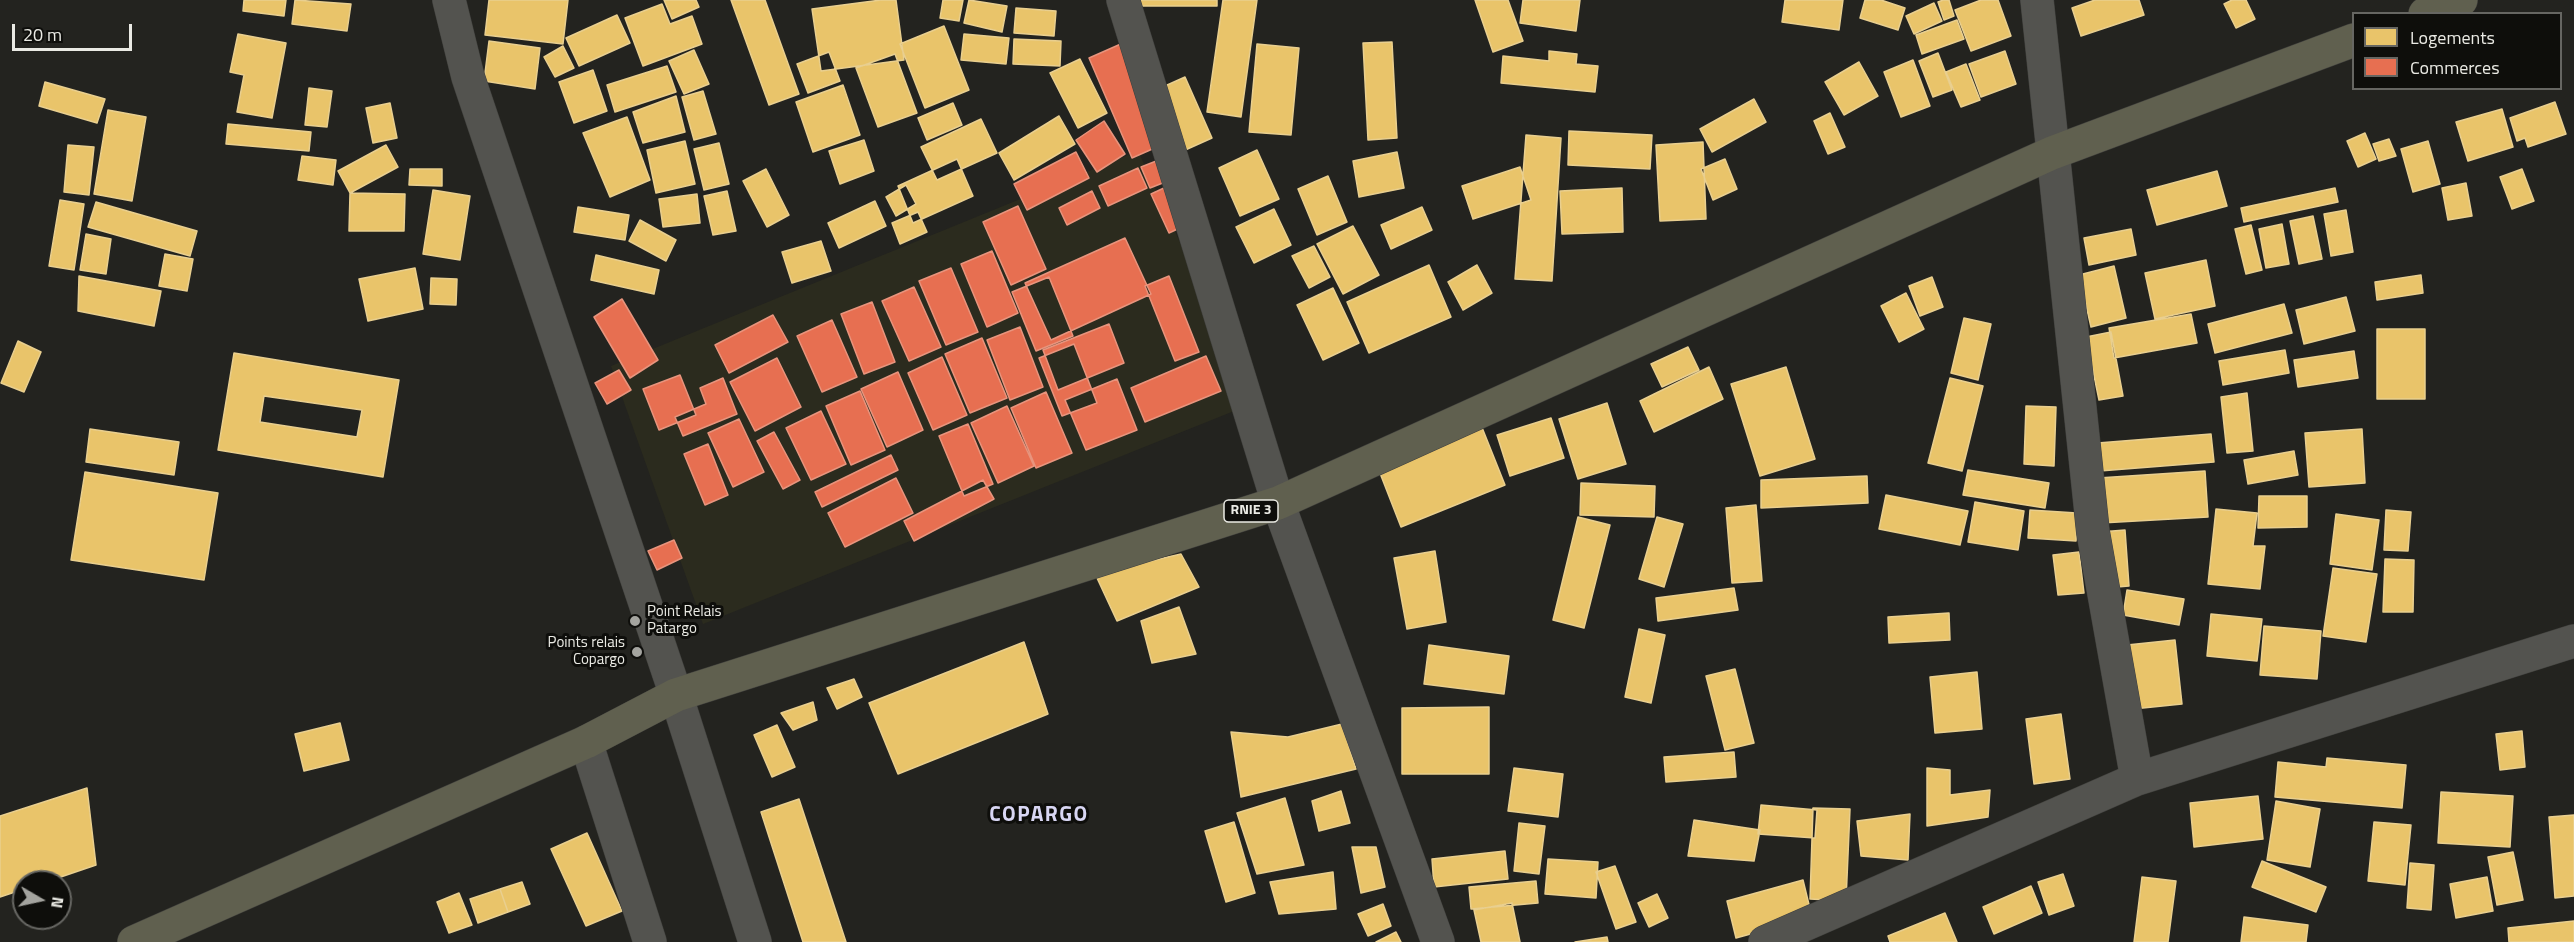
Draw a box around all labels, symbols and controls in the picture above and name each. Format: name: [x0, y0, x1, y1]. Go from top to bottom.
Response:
scale bar: [15, 12, 135, 50]
legend: [2352, 12, 2562, 90]
text: 20 m: [23, 21, 62, 48]
text: Logements: [2410, 24, 2495, 51]
text: Commerces: [2410, 54, 2500, 81]
road number: RNIE 3: [1224, 500, 1278, 522]
place label: Point Relais Patargo: [647, 603, 722, 638]
marker: Point Relais Patargo: [628, 614, 642, 628]
place label: Points relais Copargo: [548, 634, 625, 669]
marker: Points relais Copargo: [630, 645, 644, 659]
district label: COPARGO: [989, 803, 1089, 829]
north arrow: [12, 870, 72, 930]
text: N: [45, 895, 71, 910]

